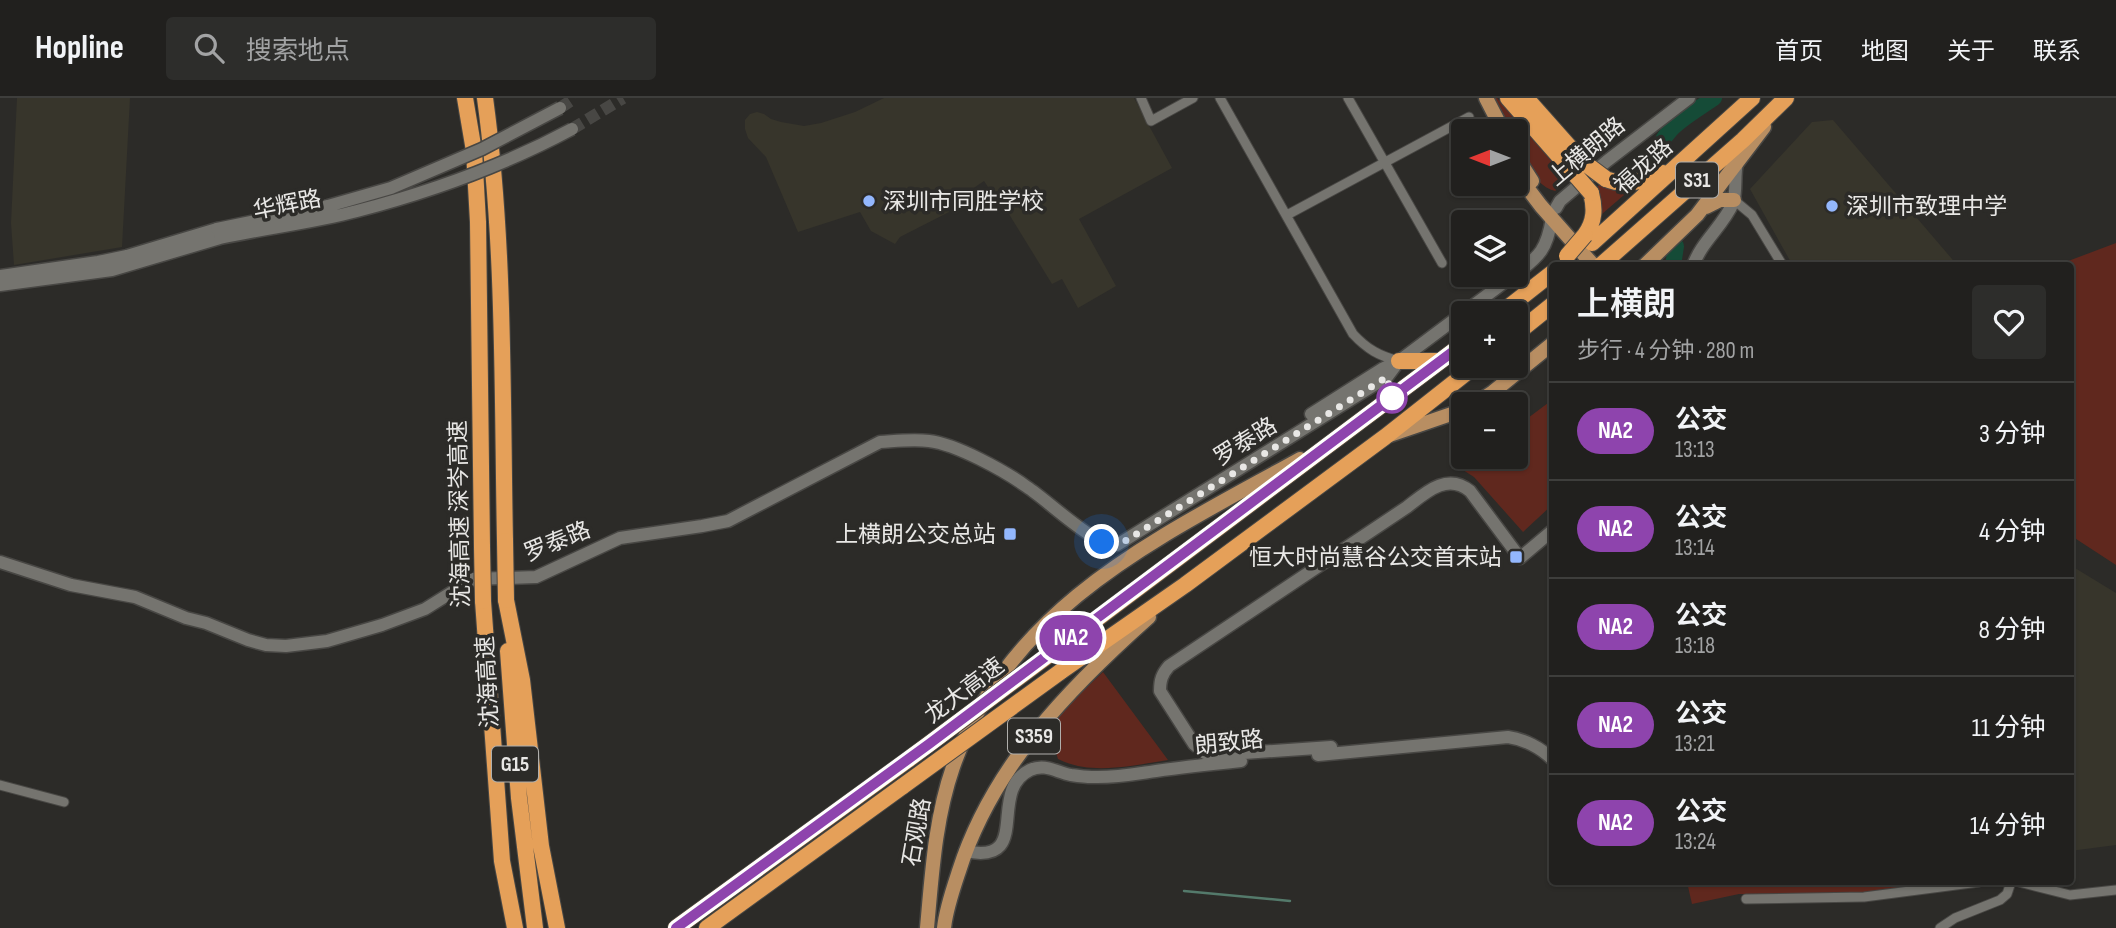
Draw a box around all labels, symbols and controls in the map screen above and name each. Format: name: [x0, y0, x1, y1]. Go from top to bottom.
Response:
search box: [166, 17, 656, 80]
text: Hopline: [35, 28, 124, 68]
icon: search: [190, 29, 228, 67]
text: 搜索地点: [246, 36, 350, 67]
text: 首页: [1775, 37, 1823, 66]
text: 地图: [1861, 37, 1909, 66]
text: 关于: [1947, 37, 1995, 66]
text: 联系: [2033, 37, 2081, 66]
street label: 上横朗路: [1542, 111, 1631, 192]
north arrow: [1451, 119, 1528, 196]
map controls: [1451, 119, 1528, 469]
street label: 福龙路: [1609, 133, 1679, 200]
road number: S31: [1676, 162, 1718, 198]
street label: 华辉路: [251, 185, 324, 225]
place label: 深圳市同胜学校: [883, 188, 1044, 216]
marker: 深圳市同胜学校: [861, 193, 877, 209]
place label: 深圳市致理中学: [1846, 193, 2007, 221]
marker: 深圳市致理中学: [1824, 198, 1840, 214]
button: layers: [1451, 210, 1528, 287]
text: 上横朗: [1577, 285, 1676, 325]
button: heart: [1972, 285, 2046, 359]
button: +: [1451, 301, 1528, 378]
text: 步行 · 4 分钟 · 280 m: [1577, 337, 1754, 365]
unlabelled marker: [1377, 383, 1407, 413]
button: −: [1451, 392, 1528, 469]
text: 公交: [1675, 405, 1727, 436]
street label: 罗泰路: [1209, 412, 1282, 472]
text: NA2: [1598, 416, 1633, 445]
text: 3 分钟: [1979, 419, 2046, 450]
street label: 沈海高速 深岑高速: [444, 420, 476, 608]
text: 13:13: [1675, 436, 1715, 464]
text: 公交: [1675, 503, 1727, 534]
text: NA2: [1598, 514, 1633, 543]
street label: 罗泰路: [520, 516, 595, 568]
text: 4 分钟: [1979, 517, 2046, 548]
place label: 上横朗公交总站: [835, 521, 996, 549]
your location: [1084, 524, 1119, 559]
marker: 上横朗公交总站: [1002, 526, 1018, 542]
text: 13:14: [1675, 534, 1715, 562]
place label: 恒大时尚慧谷公交首末站: [1249, 544, 1502, 572]
marker: 恒大时尚慧谷公交首末站: [1508, 549, 1524, 565]
text: 公交: [1675, 601, 1727, 632]
text: NA2: [1598, 612, 1633, 641]
line badge: NA2: [1031, 615, 1111, 661]
text: 8 分钟: [1978, 615, 2046, 646]
text: NA2: [1053, 623, 1089, 652]
text: 13:18: [1675, 632, 1715, 660]
street label: 沈海高速: [472, 635, 504, 729]
street label: 龙大高速: [919, 652, 1010, 730]
text: 公交: [1675, 699, 1727, 730]
text: NA2: [1598, 710, 1633, 739]
text: 11 分钟: [1972, 713, 2046, 744]
road number: S359: [1008, 718, 1060, 754]
street label: 朗致路: [1193, 725, 1265, 761]
text: 13:21: [1675, 730, 1715, 758]
road number: G15: [492, 746, 538, 782]
street label: 石观路: [897, 796, 937, 869]
text: 公交: [1675, 797, 1727, 828]
text: NA2: [1598, 808, 1633, 837]
text: 14 分钟: [1970, 811, 2046, 842]
text: 13:24: [1675, 828, 1716, 856]

